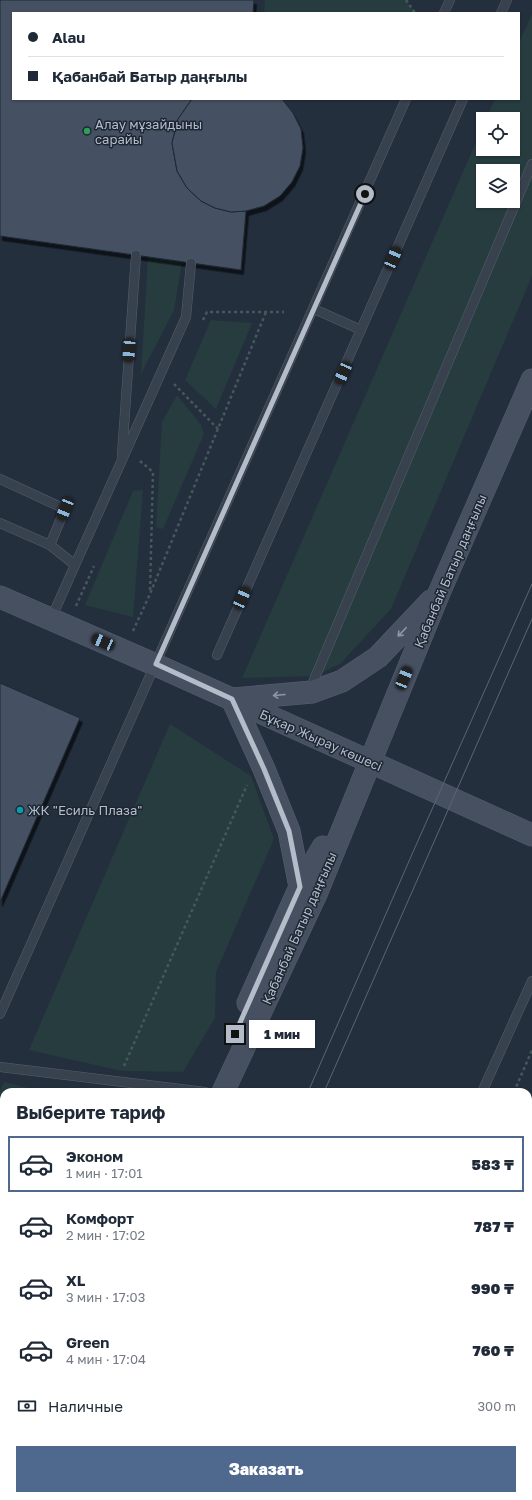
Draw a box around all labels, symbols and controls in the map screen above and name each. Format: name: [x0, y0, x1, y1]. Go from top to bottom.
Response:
text: Alau: [52, 28, 85, 46]
text: Қабанбай Батыр даңғылы: [52, 67, 247, 85]
map controls: [476, 112, 520, 208]
button: locate: [476, 112, 520, 156]
place label: Алау мұзайдыны сарайы: [95, 116, 202, 147]
marker: Алау мұзайдыны сарайы: [82, 126, 92, 136]
button: layers: [476, 164, 520, 208]
route start: [356, 185, 374, 203]
car: [383, 245, 403, 271]
car: [122, 338, 136, 362]
car: [333, 360, 353, 386]
street label: Қабанбай Батыр даңғылы: [410, 492, 490, 650]
car: [55, 496, 75, 522]
car: [232, 585, 252, 611]
one-way arrow: [397, 627, 407, 637]
car: [90, 632, 116, 652]
car: [394, 665, 414, 691]
one-way arrow: [272, 691, 285, 698]
street label: Бұқар Жырау көшесі: [257, 706, 385, 774]
place label: ЖК "Есиль Плаза": [28, 802, 142, 818]
marker: ЖК "Есиль Плаза": [15, 805, 25, 815]
street label: Қабанбай Батыр даңғылы: [258, 849, 340, 1007]
callout: 1 мин: [249, 1020, 315, 1048]
route end: [226, 1025, 244, 1043]
text: 1 мин: [264, 1026, 300, 1042]
text: Выберите тариф: [16, 1101, 165, 1123]
icon: car: [18, 1146, 54, 1182]
text: Эконом: [66, 1147, 123, 1165]
text: 583 ₸: [472, 1155, 514, 1173]
text: 1 мин · 17:01: [66, 1165, 143, 1181]
icon: car: [18, 1208, 54, 1244]
text: Комфорт: [66, 1209, 134, 1227]
text: 787 ₸: [474, 1217, 514, 1235]
text: 2 мин · 17:02: [66, 1227, 145, 1243]
icon: car: [18, 1270, 54, 1306]
text: XL: [66, 1271, 85, 1289]
text: 990 ₸: [471, 1279, 514, 1297]
text: 3 мин · 17:03: [66, 1289, 145, 1305]
icon: car: [18, 1332, 54, 1368]
text: Green: [66, 1333, 109, 1351]
text: 760 ₸: [472, 1341, 514, 1359]
text: 4 мин · 17:04: [66, 1351, 146, 1367]
icon: cash: [16, 1395, 38, 1417]
text: Наличные: [48, 1397, 123, 1415]
text: 300 m: [478, 1398, 516, 1414]
button: Заказать: [16, 1446, 516, 1492]

